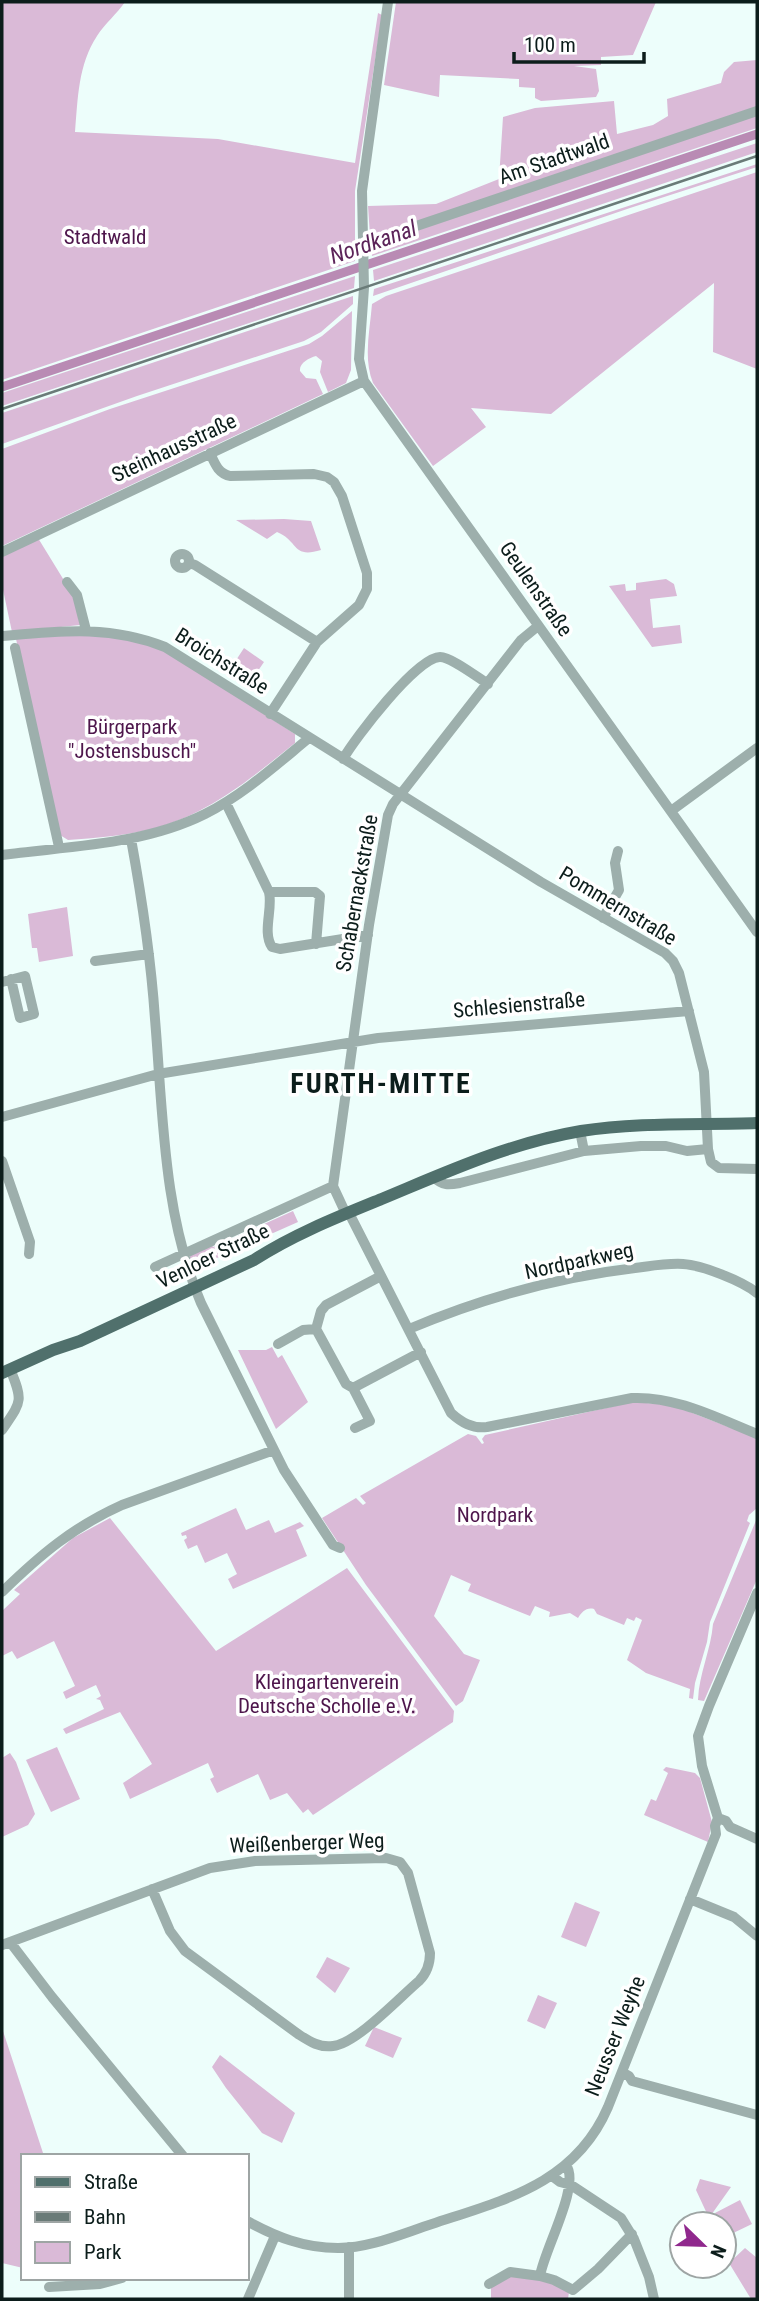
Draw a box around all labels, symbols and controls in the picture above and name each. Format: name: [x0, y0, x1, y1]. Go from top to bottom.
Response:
scale bar: [514, 21, 644, 65]
text: 100 m: [524, 33, 576, 57]
street label: Am Stadtwald: [495, 129, 613, 189]
water label: Nordkanal: [326, 215, 421, 270]
park label: Stadtwald: [64, 225, 146, 249]
street label: Steinhausstraße: [108, 409, 240, 487]
street label: Geulenstraße: [495, 537, 577, 641]
street label: Broichstraße: [171, 623, 273, 699]
park label: Bürgerpark "Jostensbusch": [68, 715, 196, 763]
street label: Schabernackstraße: [331, 812, 383, 974]
street label: Pommernstraße: [555, 862, 681, 951]
street label: Schlesienstraße: [452, 987, 586, 1023]
district label: FURTH-MITTE: [290, 1067, 472, 1100]
street label: Venloer Straße: [153, 1218, 273, 1293]
street label: Nordparkweg: [523, 1238, 635, 1284]
park label: Nordpark: [457, 1503, 534, 1527]
park label: Kleingartenverein Deutsche Scholle e.V.: [238, 1670, 416, 1718]
street label: Weißenberger Weg: [229, 1828, 385, 1858]
street label: Neusser Weyhe: [580, 1972, 650, 2100]
legend: [21, 2154, 248, 2280]
text: Straße: [84, 2170, 138, 2194]
text: Bahn: [84, 2205, 126, 2229]
north arrow: [668, 2210, 738, 2280]
text: Park: [84, 2240, 122, 2264]
text: N: [705, 2242, 731, 2261]

